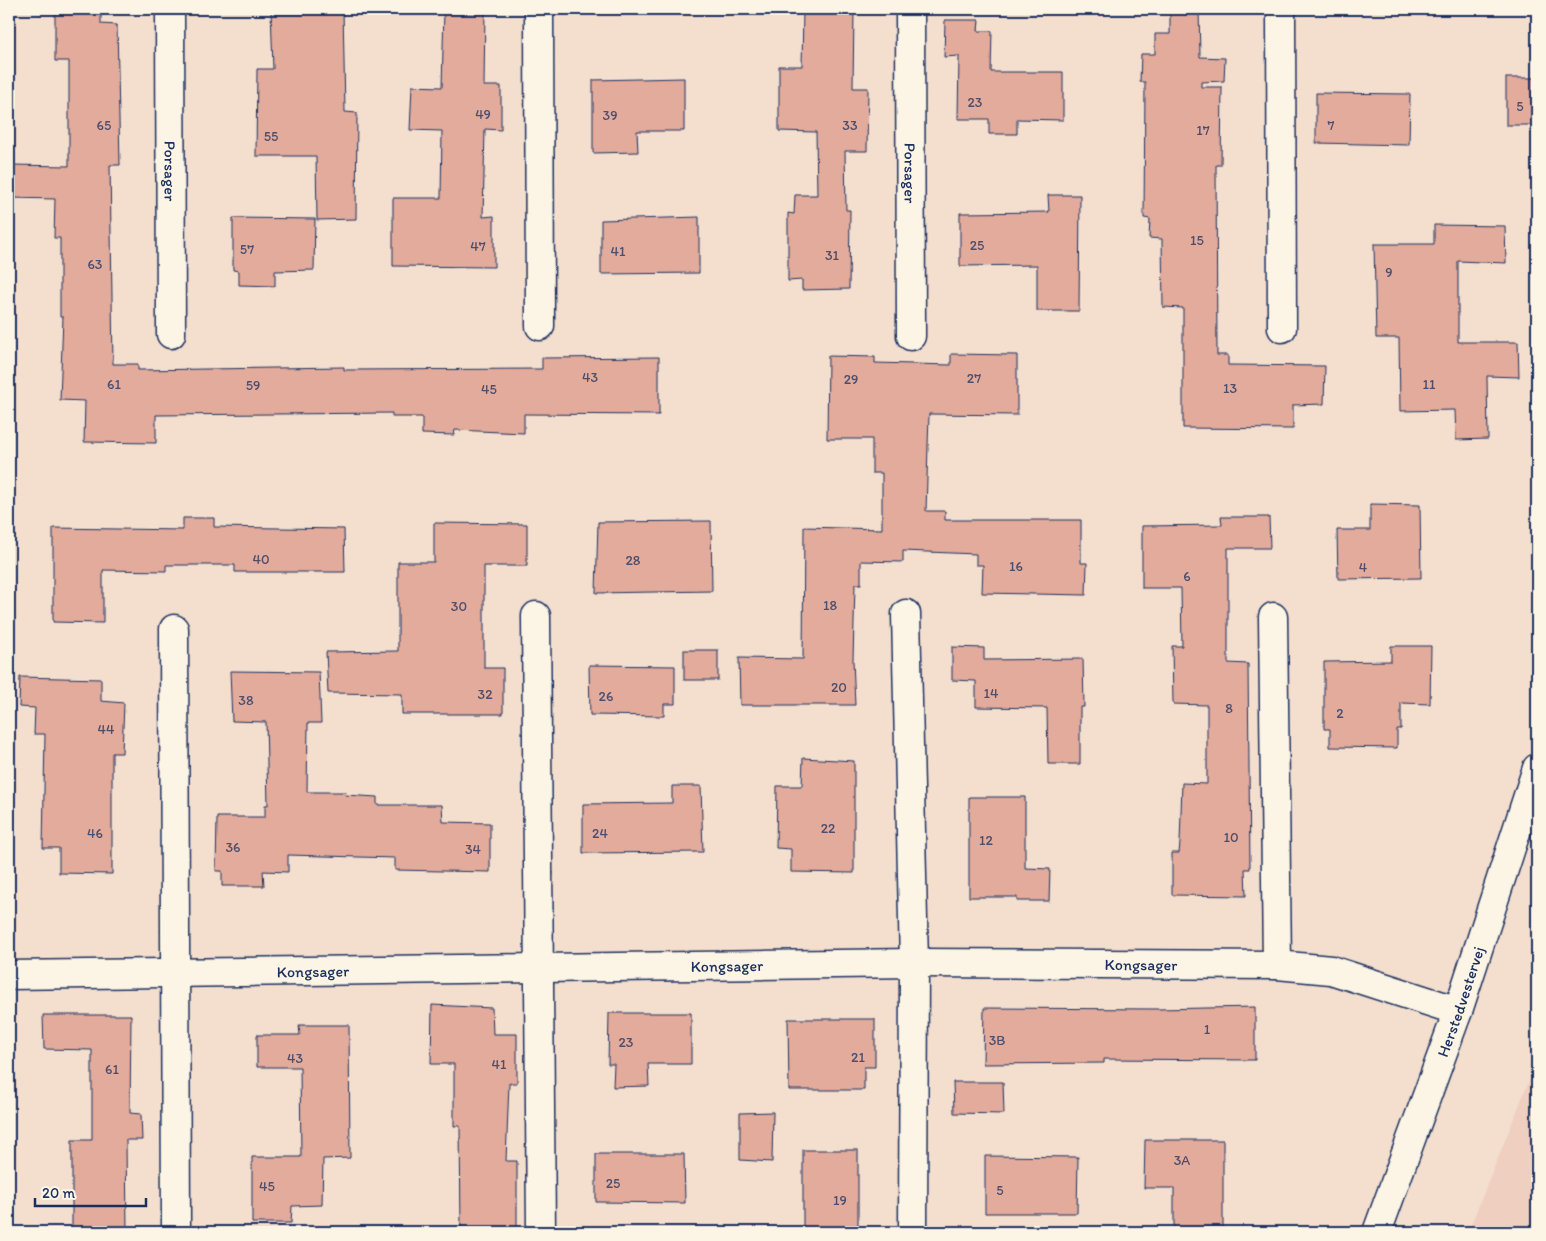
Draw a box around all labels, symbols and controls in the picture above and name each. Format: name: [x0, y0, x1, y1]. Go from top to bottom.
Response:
house number: 23: [968, 94, 983, 111]
house number: 5: [1516, 98, 1524, 115]
house number: 49: [475, 106, 491, 123]
house number: 39: [603, 107, 617, 124]
house number: 65: [97, 117, 111, 134]
house number: 33: [842, 117, 858, 134]
house number: 7: [1328, 117, 1335, 134]
house number: 17: [1196, 122, 1210, 139]
house number: 55: [264, 128, 278, 145]
street label: Porsager: [161, 141, 180, 202]
street label: Porsager: [901, 143, 920, 204]
house number: 15: [1190, 232, 1204, 249]
house number: 25: [970, 237, 984, 254]
house number: 47: [470, 238, 486, 255]
house number: 57: [240, 241, 254, 258]
house number: 41: [611, 243, 626, 260]
house number: 31: [825, 247, 840, 264]
house number: 63: [87, 256, 103, 273]
house number: 9: [1385, 264, 1393, 281]
house number: 43: [582, 369, 598, 386]
house number: 27: [967, 370, 981, 387]
house number: 29: [844, 371, 858, 388]
house number: 61: [107, 376, 121, 393]
house number: 11: [1423, 376, 1436, 393]
house number: 59: [246, 377, 260, 394]
house number: 13: [1223, 380, 1237, 397]
house number: 45: [481, 381, 497, 398]
house number: 40: [252, 551, 270, 568]
house number: 28: [625, 552, 641, 569]
house number: 16: [1009, 558, 1023, 575]
house number: 4: [1359, 559, 1368, 576]
house number: 6: [1183, 568, 1191, 585]
house number: 18: [823, 597, 837, 614]
house number: 30: [451, 598, 467, 615]
house number: 20: [831, 679, 847, 696]
house number: 14: [984, 685, 999, 702]
house number: 32: [478, 686, 493, 703]
house number: 26: [599, 688, 613, 705]
house number: 38: [238, 692, 254, 709]
house number: 8: [1225, 700, 1233, 717]
house number: 2: [1336, 705, 1344, 722]
house number: 44: [98, 721, 115, 738]
house number: 22: [821, 820, 836, 837]
house number: 46: [87, 825, 103, 842]
house number: 24: [592, 825, 608, 842]
house number: 10: [1223, 829, 1239, 846]
house number: 12: [979, 832, 994, 849]
house number: 36: [225, 839, 241, 856]
house number: 34: [465, 841, 482, 858]
street label: Herstedvestervej: [1432, 944, 1488, 1060]
street label: Kongsager: [1105, 955, 1177, 974]
street label: Kongsager: [691, 956, 763, 975]
street label: Kongsager: [277, 961, 349, 981]
house number: 1: [1204, 1021, 1211, 1038]
house number: 3B: [989, 1032, 1005, 1049]
house number: 23: [619, 1034, 634, 1051]
house number: 21: [851, 1049, 865, 1066]
house number: 43: [287, 1050, 303, 1067]
house number: 41: [492, 1056, 507, 1073]
house number: 61: [105, 1061, 119, 1078]
house number: 3A: [1174, 1152, 1190, 1169]
house number: 25: [606, 1175, 620, 1192]
scale bar: [35, 1176, 146, 1208]
house number: 45: [259, 1178, 275, 1195]
house number: 5: [996, 1182, 1004, 1199]
text: 20 m: [42, 1184, 76, 1202]
house number: 19: [833, 1192, 847, 1209]

